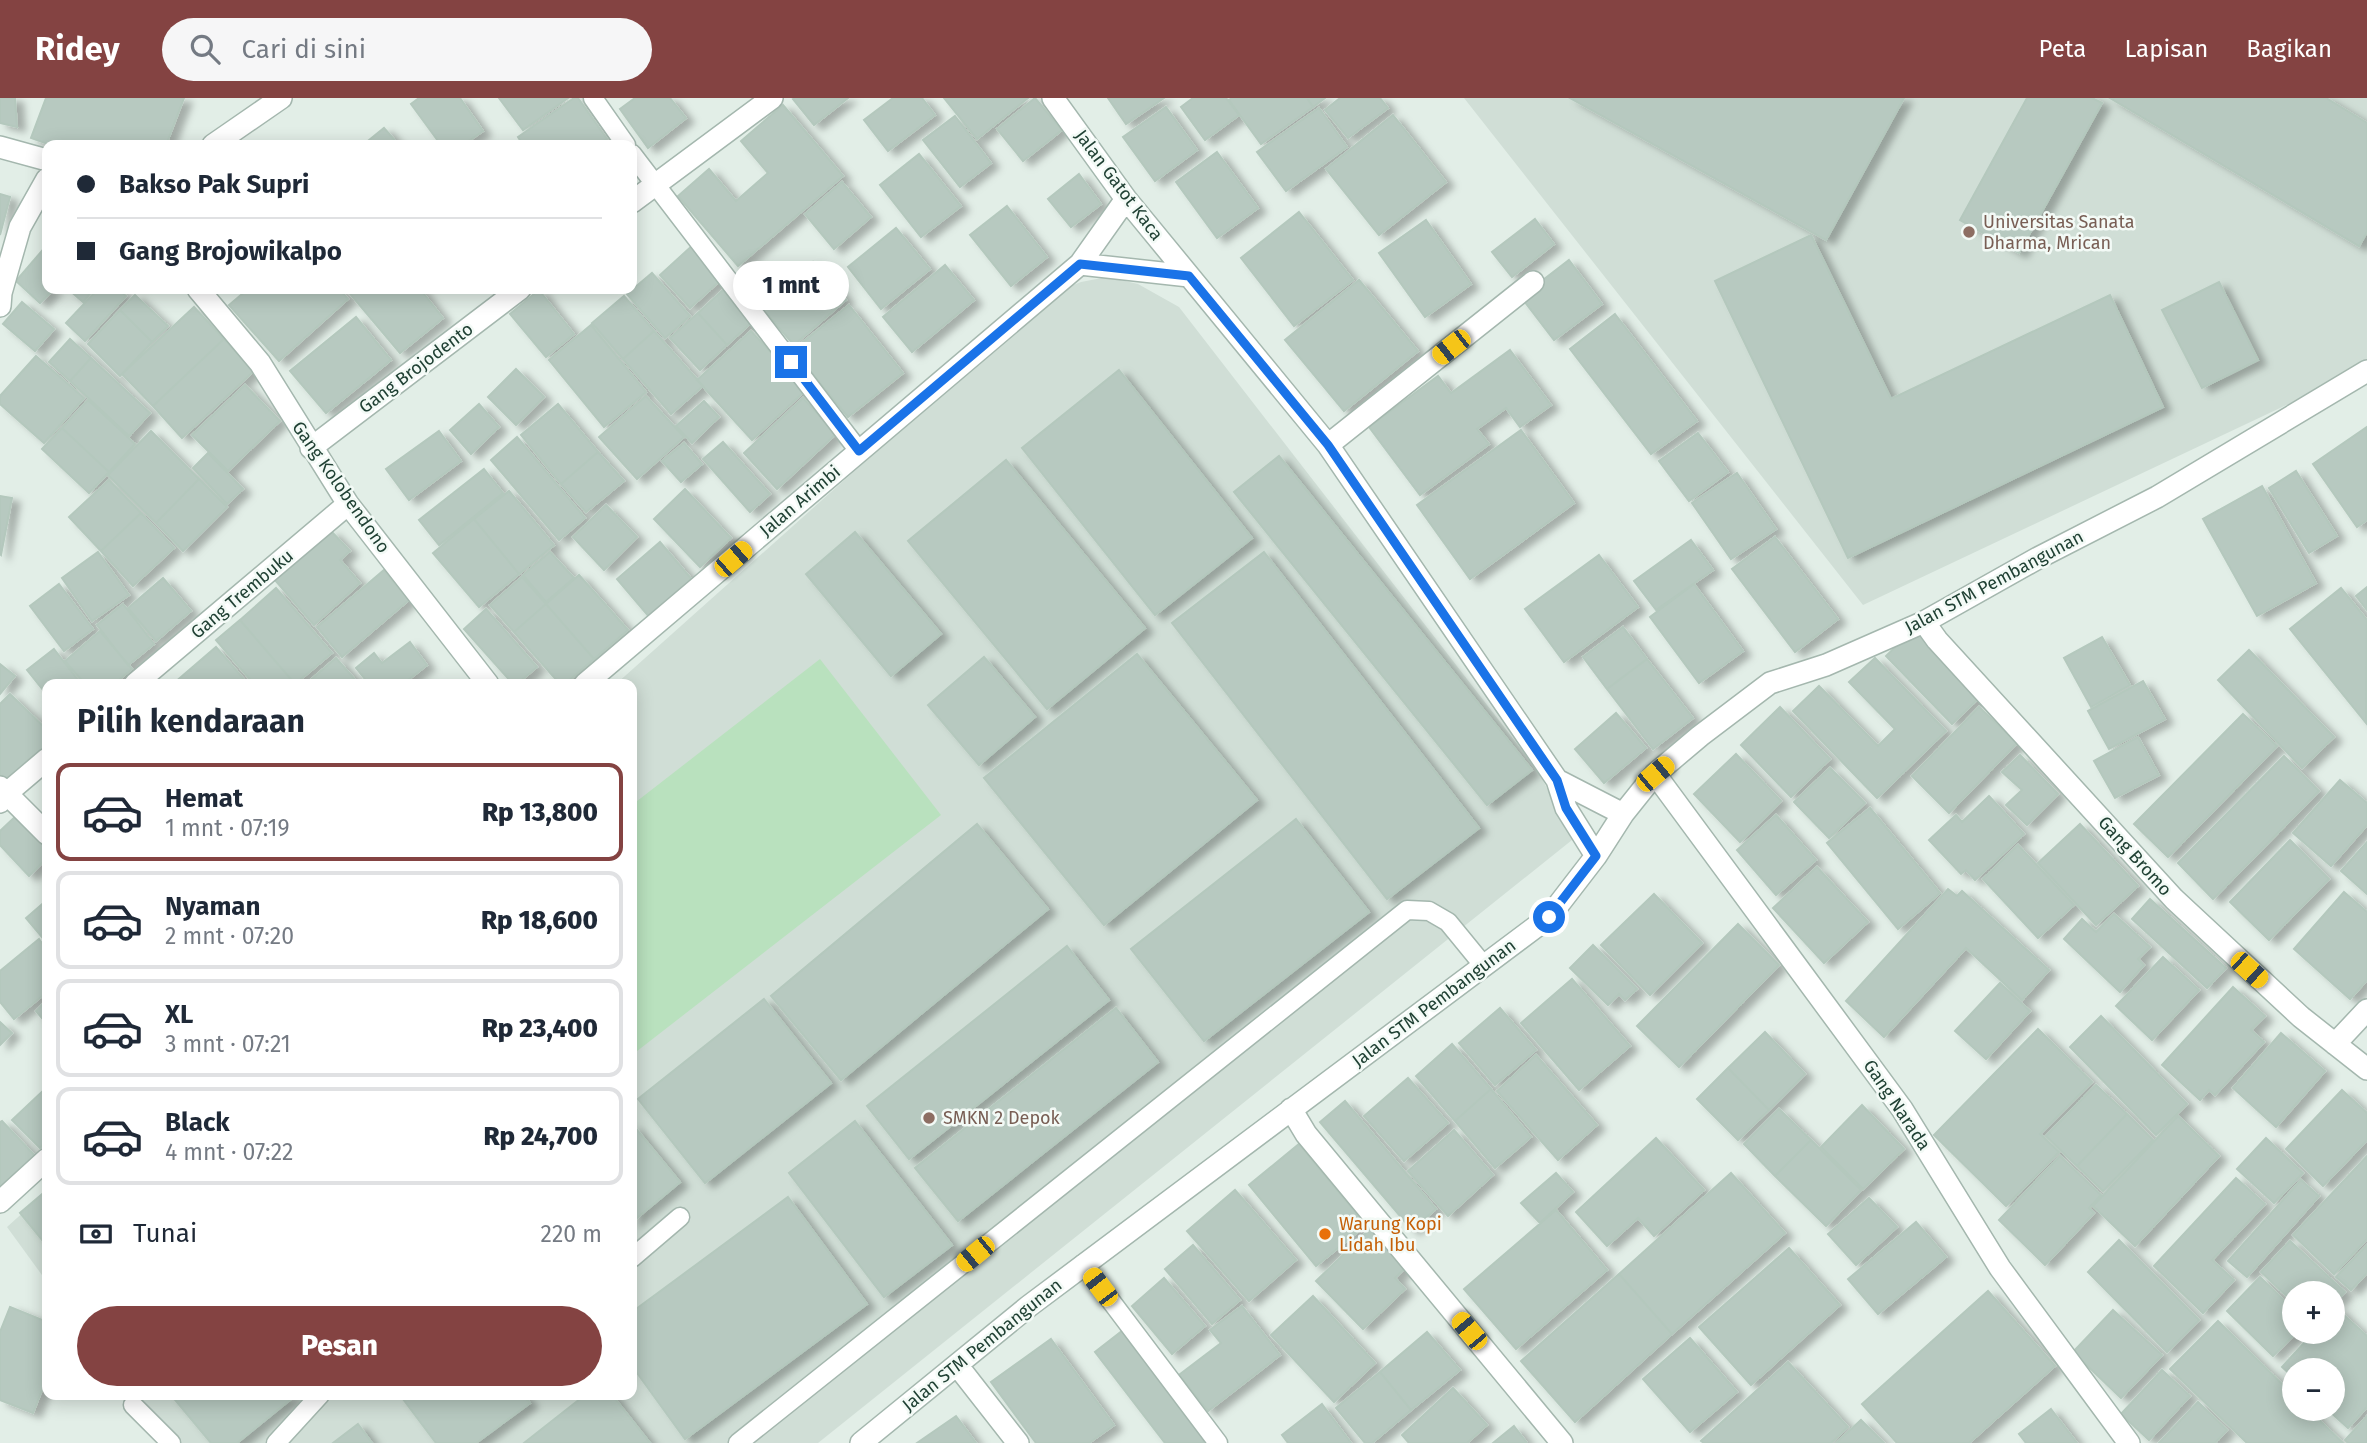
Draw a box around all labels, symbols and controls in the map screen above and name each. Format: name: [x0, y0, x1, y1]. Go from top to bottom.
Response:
search box: [162, 18, 652, 81]
text: Ridey: [35, 29, 120, 69]
icon: search: [186, 30, 224, 68]
text: Cari di sini: [242, 34, 366, 65]
text: Peta: [2039, 35, 2086, 63]
text: Lapisan: [2124, 35, 2208, 63]
text: Bagikan: [2246, 35, 2332, 63]
street label: Jalan Gatot Kaca: [1070, 125, 1168, 245]
text: Bakso Pak Supri: [119, 169, 309, 200]
place label: Universitas Sanata Dharma, Mrican: [1983, 211, 2135, 254]
marker: Universitas Sanata Dharma, Mrican: [1961, 224, 1977, 240]
text: Gang Brojowikalpo: [119, 236, 342, 267]
callout: 1 mnt: [733, 260, 849, 310]
text: 1 mnt: [762, 271, 820, 299]
street label: Gang Brojodento: [355, 318, 477, 418]
car: [1428, 326, 1475, 368]
route end: [775, 346, 807, 378]
street label: Gang Kolobendono: [287, 417, 395, 557]
street label: Jalan Arimbi: [755, 461, 845, 541]
street label: Jalan STM Pembangunan: [1901, 526, 2087, 638]
car: [711, 537, 756, 581]
street label: Gang Trembuku: [186, 545, 298, 643]
text: Pilih kendaraan: [77, 702, 305, 740]
car: [1633, 752, 1678, 796]
icon: car: [81, 781, 144, 844]
text: Hemat: [165, 783, 243, 814]
text: Rp 13,800: [482, 797, 598, 828]
street label: Gang Bromo: [2093, 812, 2177, 900]
text: 1 mnt · 07:19: [165, 814, 289, 842]
icon: car: [81, 889, 144, 952]
text: Nyaman: [165, 891, 261, 922]
route start: [1533, 901, 1565, 933]
text: Rp 18,600: [481, 905, 598, 936]
text: 2 mnt · 07:20: [165, 922, 294, 950]
street label: Jalan STM Pembangunan: [1348, 934, 1520, 1072]
car: [2227, 948, 2272, 992]
icon: car: [81, 997, 144, 1060]
text: XL: [165, 999, 193, 1030]
text: Rp 23,400: [482, 1013, 598, 1044]
text: 3 mnt · 07:21: [165, 1030, 291, 1058]
street label: Gang Narada: [1859, 1055, 1935, 1155]
icon: car: [81, 1105, 144, 1168]
text: Black: [165, 1107, 230, 1138]
place label: SMKN 2 Depok: [943, 1107, 1061, 1129]
marker: SMKN 2 Depok: [921, 1110, 937, 1126]
text: Rp 24,700: [483, 1121, 598, 1152]
text: 4 mnt · 07:22: [165, 1138, 293, 1166]
place label: Warung Kopi Lidah Ibu: [1339, 1213, 1442, 1256]
icon: cash: [77, 1215, 115, 1253]
text: Tunai: [133, 1218, 197, 1249]
text: 220 m: [541, 1220, 602, 1248]
marker: Warung Kopi Lidah Ibu: [1317, 1226, 1333, 1242]
car: [953, 1233, 998, 1275]
car: [1079, 1264, 1122, 1310]
street label: Jalan STM Pembangunan: [898, 1274, 1066, 1416]
map controls: [2282, 1281, 2345, 1421]
button: +: [2282, 1281, 2345, 1344]
button: Pesan: [77, 1306, 602, 1386]
car: [1448, 1308, 1491, 1354]
button: −: [2282, 1358, 2345, 1421]

